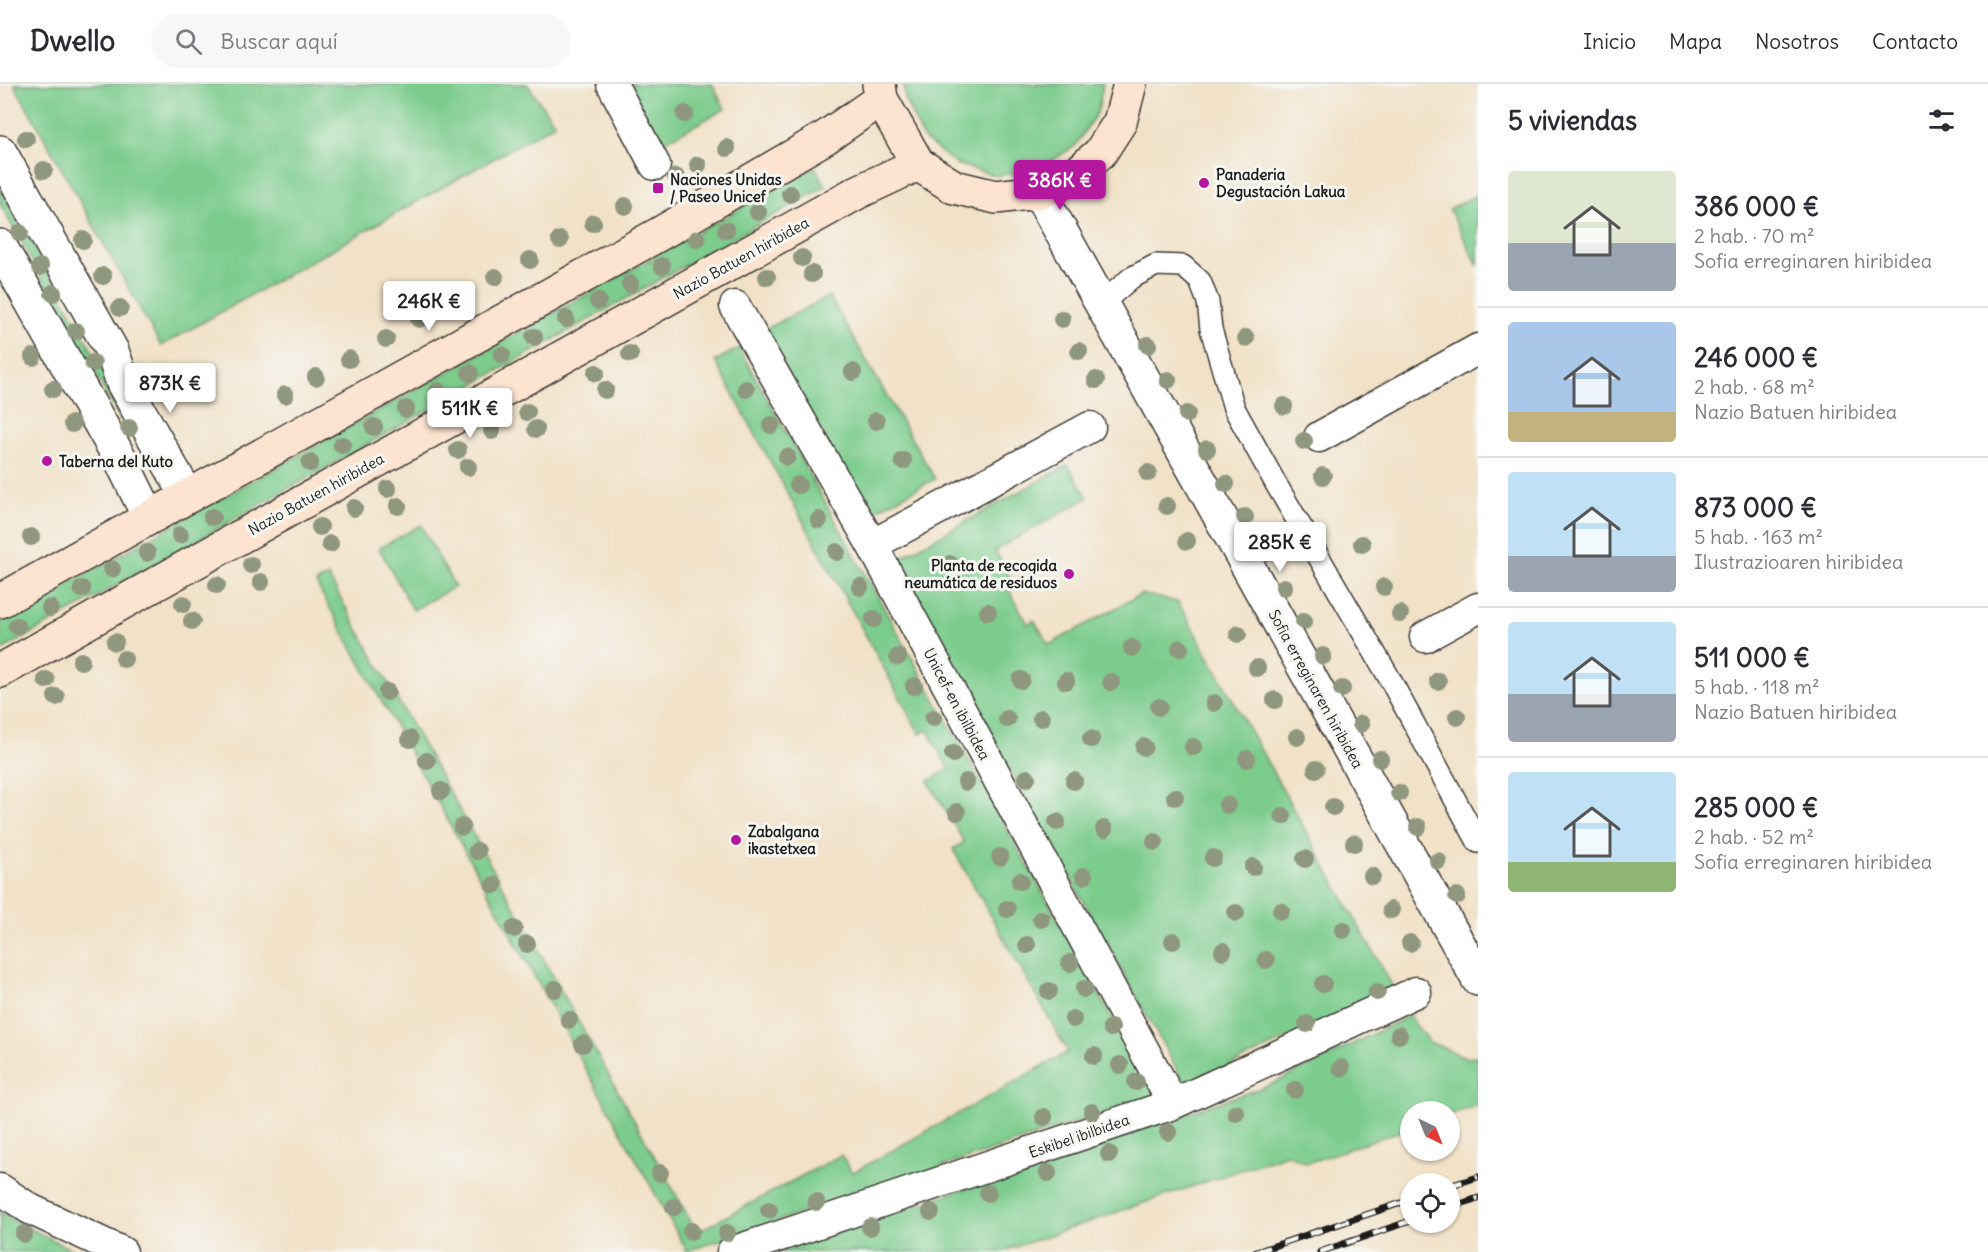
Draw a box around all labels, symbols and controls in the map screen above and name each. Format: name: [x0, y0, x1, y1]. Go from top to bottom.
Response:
search box: [151, 14, 571, 68]
text: Dwello: [30, 23, 115, 59]
icon: search: [172, 25, 205, 58]
text: Buscar aquí: [220, 27, 338, 55]
text: Inicio: [1583, 28, 1636, 55]
text: Mapa: [1669, 28, 1722, 55]
text: Nosotros: [1755, 28, 1839, 55]
text: Contacto: [1872, 28, 1958, 55]
text: 5 viviendas: [1508, 104, 1637, 137]
icon: filters: [1925, 104, 1958, 137]
pin: 386K €: [1011, 160, 1109, 211]
place label: Panaderia Degustación Lakua: [1216, 165, 1346, 202]
text: 386K €: [1028, 167, 1092, 192]
place label: Naciones Unidas / Paseo Unicef: [670, 170, 782, 206]
marker: Panaderia Degustación Lakua: [1197, 176, 1211, 190]
marker: Naciones Unidas / Paseo Unicef: [651, 181, 665, 195]
text: 386 000 €: [1694, 190, 1819, 223]
icon: home: [1556, 195, 1628, 267]
street label: Nazio Batuen hiribidea: [670, 213, 813, 303]
text: 2 hab. · 70 m²: [1694, 223, 1815, 248]
text: Sofia erreginaren hiribidea: [1694, 248, 1932, 273]
pin: 246K €: [380, 281, 478, 332]
text: 246K €: [397, 288, 461, 313]
text: 246 000 €: [1694, 341, 1818, 374]
icon: home: [1556, 346, 1628, 418]
pin: 873K €: [121, 363, 219, 414]
text: 873K €: [139, 370, 201, 395]
text: 2 hab. · 68 m²: [1694, 374, 1815, 399]
pin: 511K €: [421, 388, 519, 439]
text: 511K €: [441, 395, 499, 420]
text: Nazio Batuen hiribidea: [1694, 399, 1897, 424]
street label: Nazio Batuen hiribidea: [245, 449, 388, 539]
place label: Taberna del Kuto: [59, 452, 173, 471]
marker: Taberna del Kuto: [40, 454, 54, 468]
text: 873 000 €: [1694, 491, 1817, 524]
icon: home: [1556, 496, 1628, 568]
pin: 285K €: [1231, 522, 1329, 573]
text: 5 hab. · 163 m²: [1694, 524, 1823, 549]
text: 285K €: [1248, 529, 1312, 554]
text: Ilustrazioaren hiribidea: [1694, 549, 1904, 574]
place label: Planta de recogida neumática de residuos: [905, 556, 1057, 592]
marker: Planta de recogida neumática de residuos: [1062, 567, 1076, 581]
street label: Sofia erreginaren hiribidea: [1264, 606, 1368, 772]
text: 511 000 €: [1694, 641, 1810, 674]
street label: Unicef-en ibilbidea: [919, 645, 995, 764]
icon: home: [1556, 646, 1628, 718]
text: 5 hab. · 118 m²: [1694, 674, 1820, 699]
text: Nazio Batuen hiribidea: [1694, 699, 1897, 724]
text: 285 000 €: [1694, 791, 1819, 824]
icon: home: [1556, 796, 1628, 868]
place label: Zabalgana ikastetxea: [748, 822, 820, 858]
text: 2 hab. · 52 m²: [1694, 824, 1814, 849]
marker: Zabalgana ikastetxea: [729, 833, 743, 847]
text: Sofia erreginaren hiribidea: [1694, 849, 1932, 874]
north arrow: [1400, 1101, 1460, 1161]
map controls: [1400, 1101, 1460, 1233]
street label: Eskibel ibilbidea: [1026, 1110, 1132, 1162]
button: locate: [1400, 1173, 1460, 1233]

